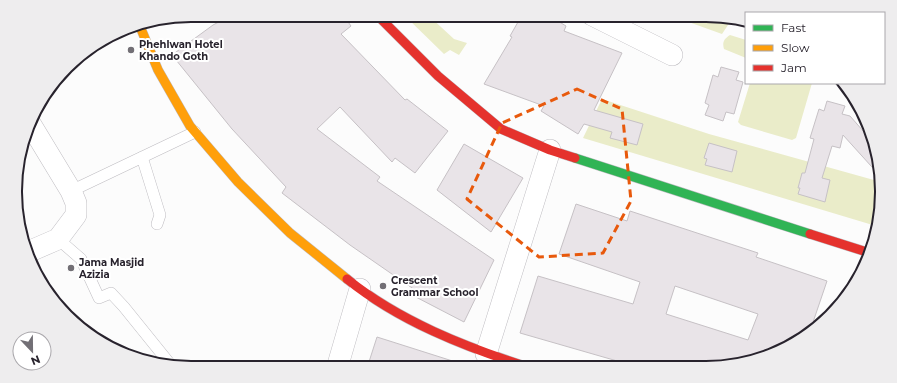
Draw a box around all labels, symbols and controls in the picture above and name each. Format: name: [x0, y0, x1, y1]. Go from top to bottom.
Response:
legend: [745, 12, 885, 84]
text: Fast: [781, 20, 806, 35]
place label: Phehlwan Hotel Khando Goth: [139, 38, 223, 63]
text: Slow: [781, 40, 810, 55]
marker: Phehlwan Hotel Khando Goth: [126, 45, 136, 55]
text: Jam: [780, 60, 807, 75]
place label: Jama Masjid Azizia: [78, 256, 144, 281]
marker: Jama Masjid Azizia: [66, 263, 76, 273]
place label: Crescent Grammar School: [391, 274, 478, 299]
marker: Crescent Grammar School: [378, 281, 388, 291]
north arrow: [12, 331, 52, 371]
text: N: [29, 352, 42, 368]

